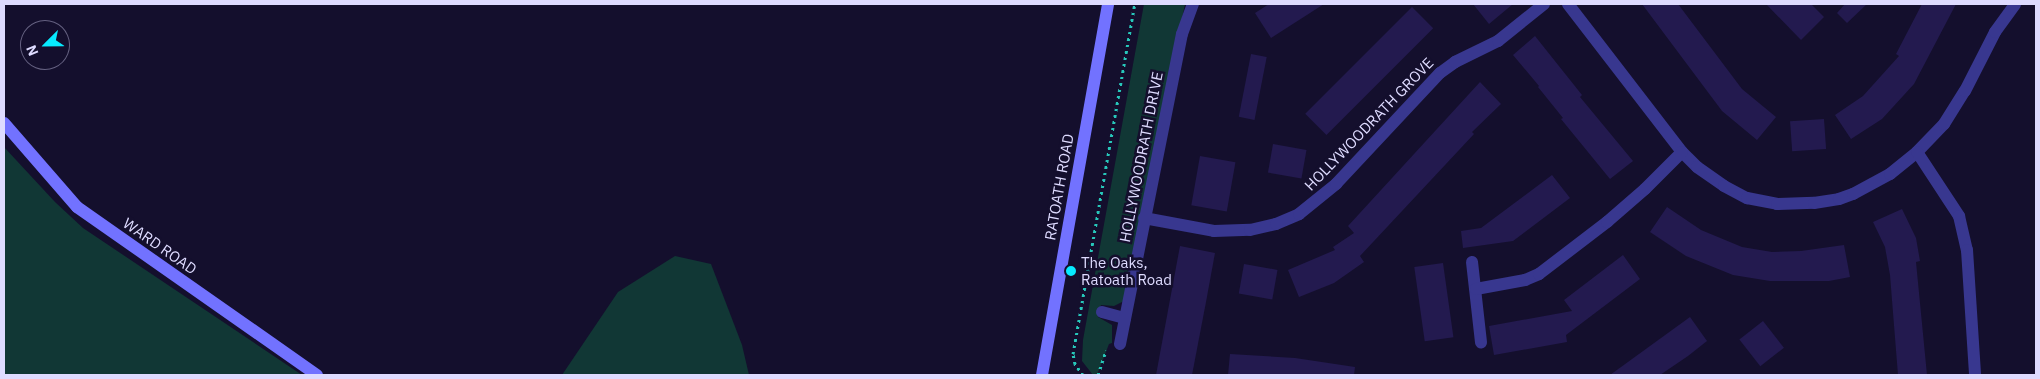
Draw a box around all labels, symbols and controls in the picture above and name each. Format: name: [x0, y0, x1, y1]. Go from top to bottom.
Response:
north arrow: [20, 20, 70, 70]
text: N: [22, 42, 42, 59]
street label: HOLLYWOODRATH GROVE: [1301, 54, 1437, 194]
street label: HOLLYWOODRATH DRIVE: [1116, 70, 1166, 244]
street label: RATOATH ROAD: [1041, 132, 1077, 242]
street label: WARD ROAD: [120, 214, 200, 278]
place label: The Oaks, Ratoath Road: [1081, 253, 1172, 288]
marker: The Oaks, Ratoath Road: [1065, 265, 1077, 277]

